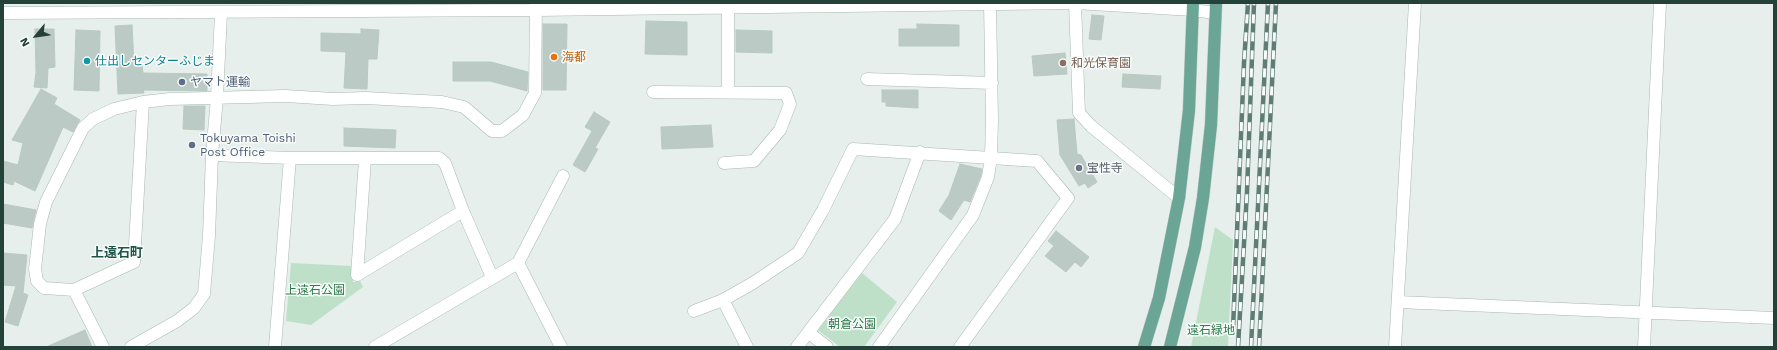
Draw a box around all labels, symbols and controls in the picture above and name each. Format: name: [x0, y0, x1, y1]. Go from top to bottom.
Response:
north arrow: [16, 16, 56, 56]
text: N: [17, 35, 33, 49]
place label: 海都: [562, 50, 586, 64]
marker: 海都: [549, 52, 559, 62]
place label: 仕出しセンターふじま: [95, 54, 215, 68]
marker: 仕出しセンターふじま: [82, 56, 92, 66]
place label: 和光保育園: [1071, 56, 1131, 70]
marker: 和光保育園: [1058, 58, 1068, 68]
place label: ヤマト運輸: [190, 75, 250, 89]
marker: ヤマト運輸: [177, 77, 187, 87]
place label: Tokuyama Toishi Post Office: [200, 131, 296, 159]
marker: Tokuyama Toishi Post Office: [187, 140, 197, 150]
place label: 宝性寺: [1087, 161, 1123, 175]
marker: 宝性寺: [1074, 163, 1084, 173]
district label: 上遠石町: [91, 245, 143, 261]
park label: 上遠石公園: [285, 283, 345, 297]
park label: 朝倉公園: [828, 317, 876, 331]
park label: 遠石緑地: [1187, 323, 1235, 337]

